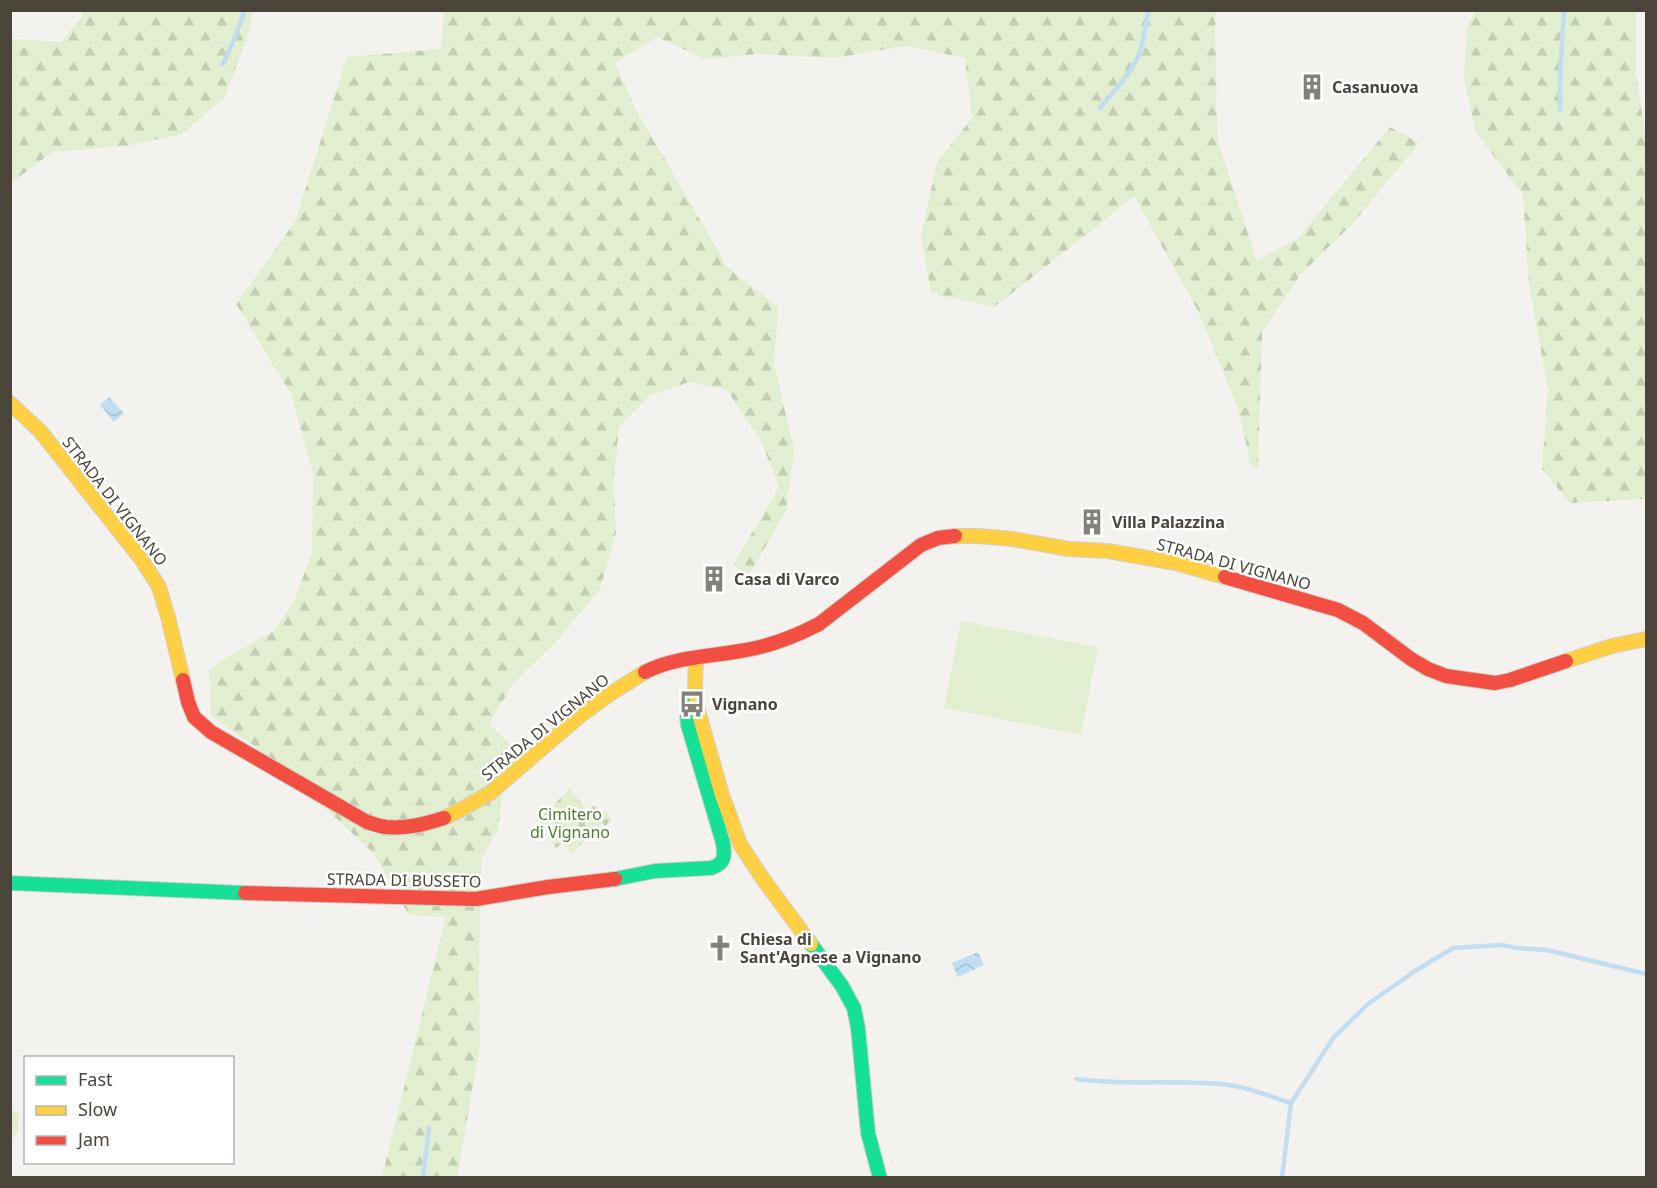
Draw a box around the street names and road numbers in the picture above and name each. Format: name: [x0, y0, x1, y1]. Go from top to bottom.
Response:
street label: STRADA DI VIGNANO: [58, 432, 172, 570]
street label: STRADA DI VIGNANO: [1155, 533, 1313, 595]
street label: STRADA DI VIGNANO: [476, 669, 614, 785]
street label: STRADA DI BUSSETO: [327, 868, 481, 892]

